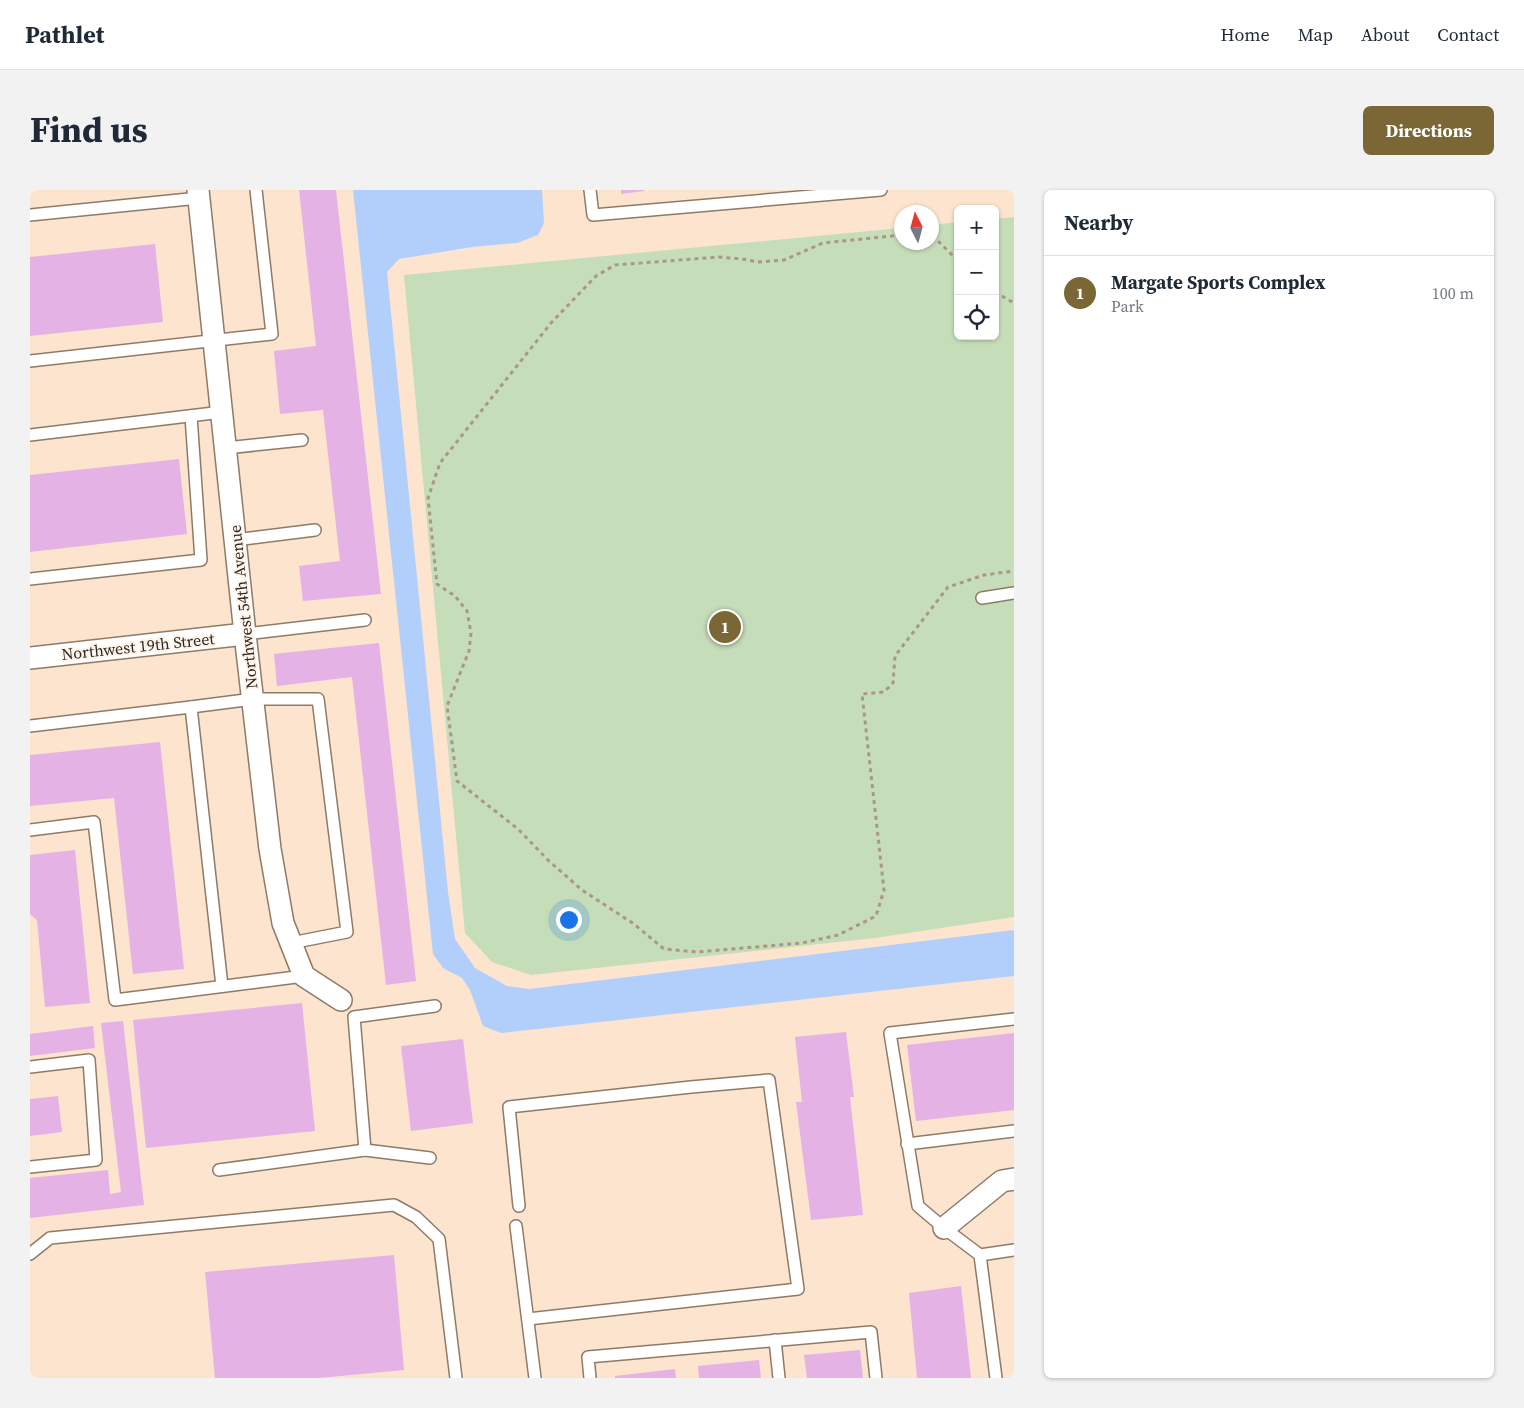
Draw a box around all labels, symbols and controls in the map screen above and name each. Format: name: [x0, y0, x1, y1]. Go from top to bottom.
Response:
text: Pathlet: [25, 18, 104, 51]
text: Home: [1221, 22, 1270, 47]
text: Map: [1298, 22, 1333, 47]
text: About: [1361, 22, 1409, 47]
text: Contact: [1437, 22, 1499, 47]
text: Find us: [30, 106, 148, 154]
button: Directions: [1363, 106, 1494, 155]
north arrow: [894, 205, 939, 250]
map controls: [954, 205, 999, 340]
button: +: [954, 205, 999, 250]
text: Nearby: [1064, 208, 1134, 237]
button: −: [954, 250, 999, 295]
text: Margate Sports Complex: [1111, 269, 1326, 295]
text: 1: [1076, 282, 1084, 304]
text: 100 m: [1432, 282, 1474, 304]
button: locate: [954, 295, 999, 340]
text: Park: [1111, 295, 1144, 317]
street label: Northwest 54th Avenue: [223, 524, 263, 690]
pin: 1: [709, 608, 741, 646]
street label: Northwest 19th Street: [60, 627, 216, 665]
your location: [556, 907, 582, 933]

